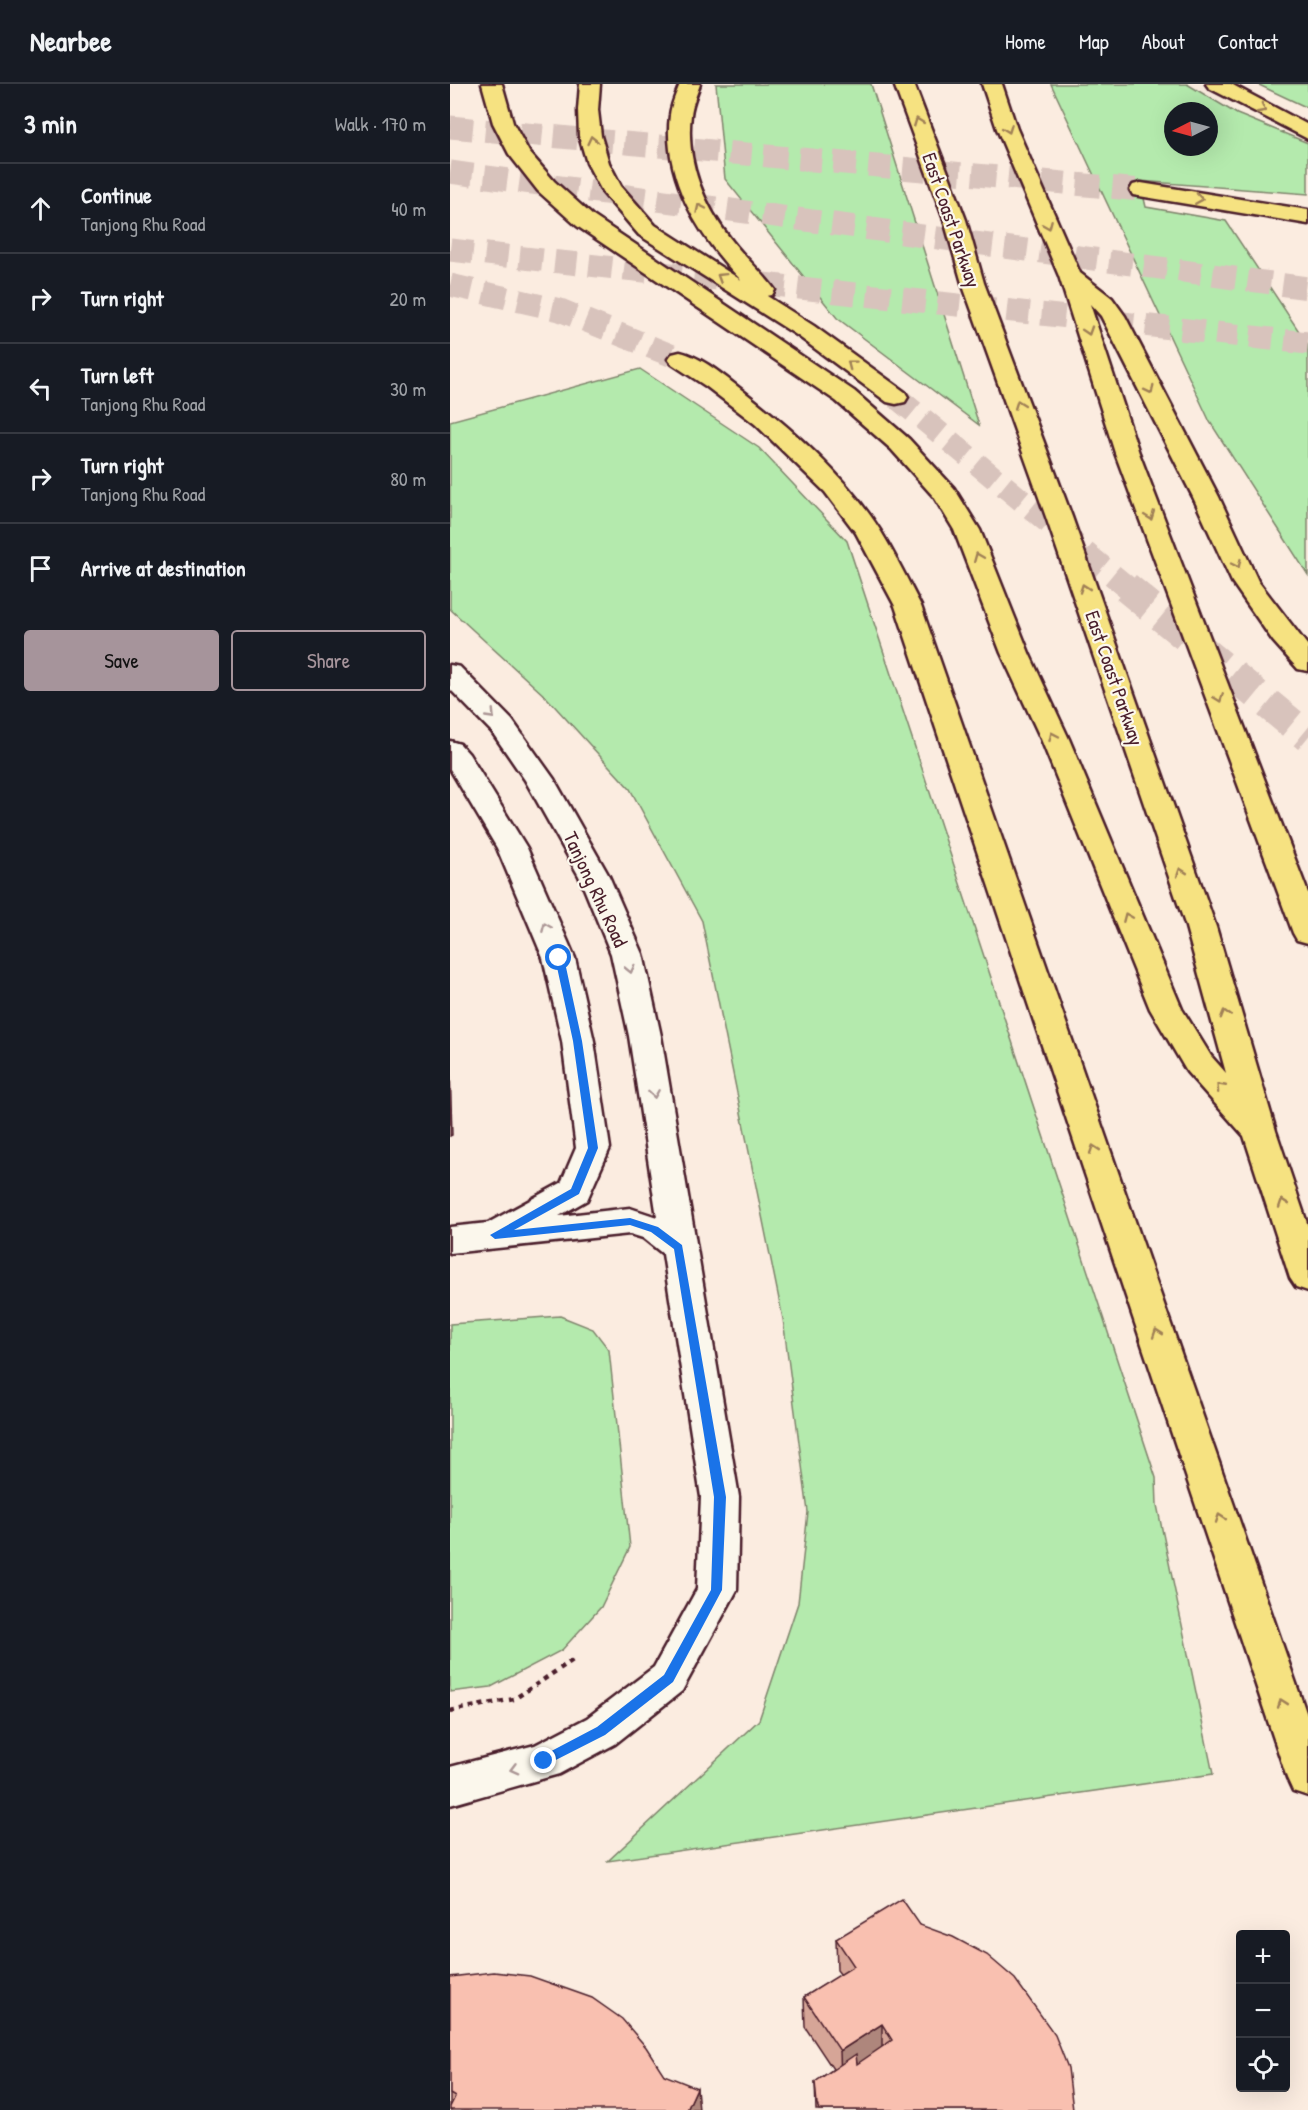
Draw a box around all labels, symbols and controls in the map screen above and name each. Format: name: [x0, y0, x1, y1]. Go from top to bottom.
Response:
text: Nearbee: [30, 22, 112, 60]
text: Home: [1005, 27, 1046, 56]
text: Map: [1079, 27, 1109, 56]
text: About: [1142, 27, 1185, 56]
text: Contact: [1218, 27, 1278, 56]
north arrow: [1164, 102, 1218, 156]
one-way arrow: [1256, 102, 1266, 113]
text: 3 min: [24, 106, 77, 141]
text: Walk · 170 m: [335, 110, 426, 137]
one-way arrow: [913, 117, 926, 128]
one-way arrow: [1001, 123, 1013, 134]
one-way arrow: [586, 135, 599, 145]
street label: East Coast Parkway: [916, 149, 988, 291]
text: Continue: [81, 180, 152, 210]
icon: ahead: [24, 192, 57, 225]
one-way arrow: [1194, 192, 1204, 205]
text: 40 m: [391, 195, 426, 222]
one-way arrow: [695, 203, 707, 214]
text: Tanjong Rhu Road: [81, 210, 205, 237]
one-way arrow: [1041, 218, 1053, 229]
one-way arrow: [717, 272, 727, 284]
icon: right: [24, 282, 57, 315]
text: Turn right: [81, 283, 164, 313]
text: 20 m: [389, 285, 426, 312]
one-way arrow: [1080, 325, 1093, 336]
text: Turn left: [81, 360, 154, 390]
one-way arrow: [847, 360, 858, 371]
icon: left: [24, 372, 57, 405]
text: 30 m: [390, 375, 426, 402]
one-way arrow: [1143, 384, 1154, 394]
text: Tanjong Rhu Road: [81, 390, 205, 417]
one-way arrow: [1013, 399, 1026, 410]
text: Turn right: [81, 450, 164, 480]
icon: right: [24, 462, 57, 495]
text: 80 m: [390, 465, 426, 492]
text: Tanjong Rhu Road: [81, 480, 205, 507]
one-way arrow: [1143, 510, 1156, 521]
icon: arrive: [24, 552, 57, 585]
one-way arrow: [973, 552, 985, 563]
text: Arrive at destination: [81, 553, 246, 583]
one-way arrow: [1230, 558, 1242, 569]
one-way arrow: [1078, 583, 1091, 594]
street label: East Coast Parkway: [1079, 607, 1151, 749]
button: Save: [24, 630, 219, 691]
button: Share: [231, 630, 426, 691]
one-way arrow: [1212, 693, 1225, 703]
one-way arrow: [484, 708, 495, 718]
one-way arrow: [1049, 732, 1061, 743]
street label: Tanjong Rhu Road: [557, 827, 635, 951]
one-way arrow: [1176, 867, 1189, 878]
one-way arrow: [1122, 912, 1134, 923]
one-way arrow: [541, 923, 553, 934]
route start: [545, 944, 571, 970]
one-way arrow: [623, 964, 636, 974]
one-way arrow: [1220, 1009, 1232, 1020]
one-way arrow: [1216, 1083, 1227, 1094]
one-way arrow: [648, 1089, 660, 1098]
one-way arrow: [1089, 1144, 1102, 1155]
one-way arrow: [1277, 1198, 1290, 1209]
one-way arrow: [1152, 1328, 1164, 1339]
one-way arrow: [1214, 1513, 1227, 1524]
one-way arrow: [1277, 1698, 1290, 1709]
route end: [530, 1747, 556, 1773]
one-way arrow: [509, 1762, 520, 1774]
map controls: [1236, 1930, 1290, 2092]
button: +: [1236, 1930, 1290, 1984]
button: −: [1236, 1984, 1290, 2038]
button: locate: [1236, 2038, 1290, 2092]

